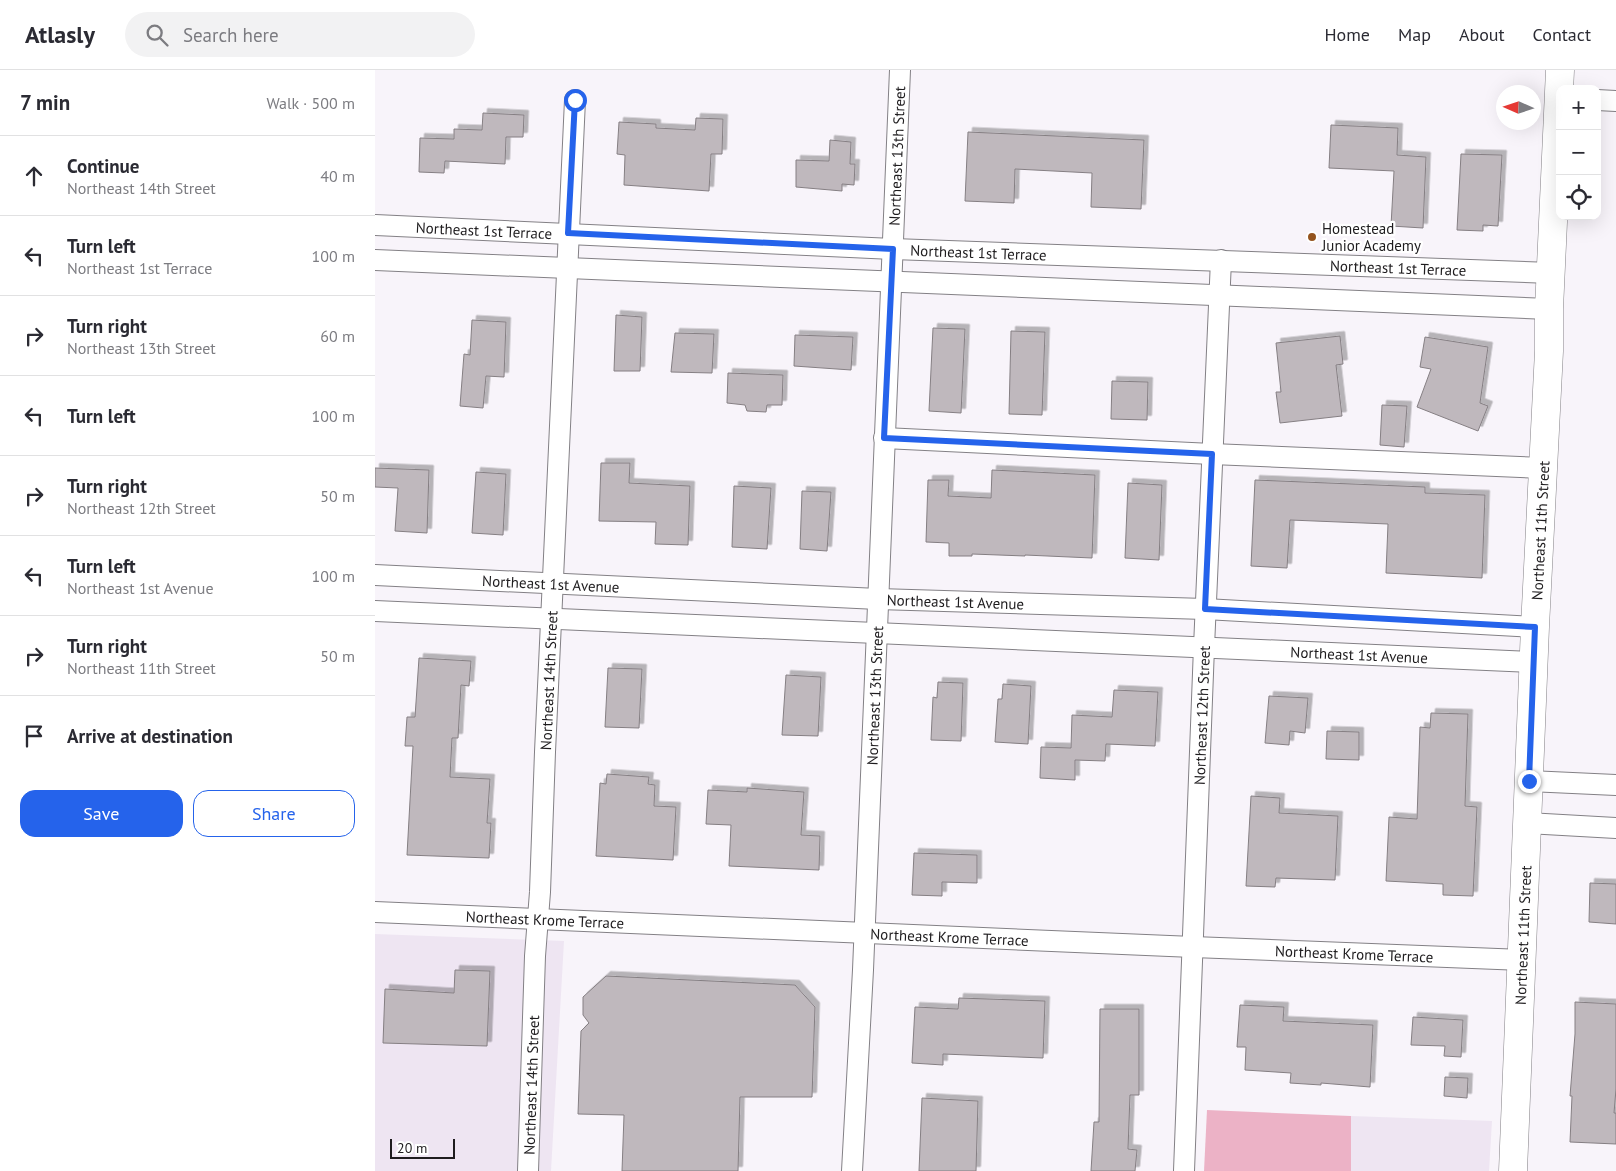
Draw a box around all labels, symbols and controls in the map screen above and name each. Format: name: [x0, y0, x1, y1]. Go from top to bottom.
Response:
search box: [125, 12, 475, 57]
text: Atlasly: [25, 19, 95, 50]
icon: search: [143, 21, 171, 49]
text: Search here: [183, 23, 279, 47]
text: Home: [1324, 23, 1370, 46]
text: Map: [1398, 23, 1431, 46]
text: About: [1459, 23, 1505, 46]
text: Contact: [1533, 23, 1591, 46]
north arrow: [1496, 85, 1541, 130]
map controls: [1556, 85, 1601, 220]
button: +: [1556, 85, 1601, 130]
street label: Northeast 13th Street: [884, 86, 909, 226]
text: 7 min: [20, 89, 70, 116]
route start: [564, 89, 587, 112]
text: Walk · 500 m: [266, 93, 355, 113]
button: −: [1556, 130, 1601, 175]
text: Continue: [67, 154, 139, 178]
icon: ahead: [20, 162, 48, 190]
text: 40 m: [320, 166, 355, 186]
button: locate: [1556, 175, 1601, 220]
text: Northeast 14th Street: [67, 178, 216, 198]
street label: Northeast 1st Terrace: [415, 217, 552, 243]
place label: Homestead Junior Academy: [1321, 219, 1421, 255]
marker: Homestead Junior Academy: [1306, 231, 1318, 243]
text: Turn left: [67, 234, 136, 258]
street label: Northeast 1st Terrace: [910, 240, 1047, 264]
icon: left: [20, 242, 48, 270]
text: 100 m: [312, 246, 355, 266]
street label: Northeast 1st Terrace: [1330, 255, 1467, 279]
text: Northeast 1st Terrace: [67, 258, 212, 278]
text: Turn right: [67, 314, 147, 338]
icon: right: [20, 322, 48, 350]
text: 60 m: [320, 326, 355, 346]
text: Northeast 13th Street: [67, 338, 216, 358]
icon: left: [20, 402, 48, 430]
text: Turn left: [67, 404, 136, 428]
text: 100 m: [312, 406, 355, 426]
street label: Northeast 11th Street: [1527, 460, 1553, 601]
text: Turn right: [67, 474, 147, 498]
icon: right: [20, 482, 48, 510]
text: 50 m: [320, 486, 355, 506]
text: Northeast 12th Street: [67, 498, 216, 518]
text: Turn left: [67, 554, 136, 578]
icon: left: [20, 562, 48, 590]
text: 100 m: [312, 566, 355, 586]
street label: Northeast 1st Avenue: [482, 571, 620, 596]
text: Northeast 1st Avenue: [67, 578, 214, 598]
street label: Northeast 1st Avenue: [886, 590, 1024, 613]
street label: Northeast 14th Street: [536, 610, 561, 751]
street label: Northeast 13th Street: [862, 625, 887, 766]
text: Turn right: [67, 634, 147, 658]
icon: right: [20, 642, 48, 670]
street label: Northeast 1st Avenue: [1290, 642, 1428, 667]
street label: Northeast 12th Street: [1189, 645, 1214, 785]
text: 50 m: [320, 646, 355, 666]
text: Northeast 11th Street: [67, 658, 216, 678]
icon: arrive: [20, 722, 48, 750]
text: Arrive at destination: [67, 724, 233, 748]
route end: [1518, 770, 1541, 793]
button: Save: [20, 790, 183, 837]
button: Share: [193, 790, 355, 837]
street label: Northeast 11th Street: [1510, 865, 1535, 1005]
street label: Northeast Krome Terrace: [465, 906, 624, 932]
street label: Northeast Krome Terrace: [870, 924, 1029, 949]
street label: Northeast Krome Terrace: [1275, 941, 1434, 966]
street label: Northeast 14th Street: [519, 1015, 543, 1155]
scale bar: [390, 1136, 455, 1159]
text: 20 m: [397, 1139, 427, 1157]

